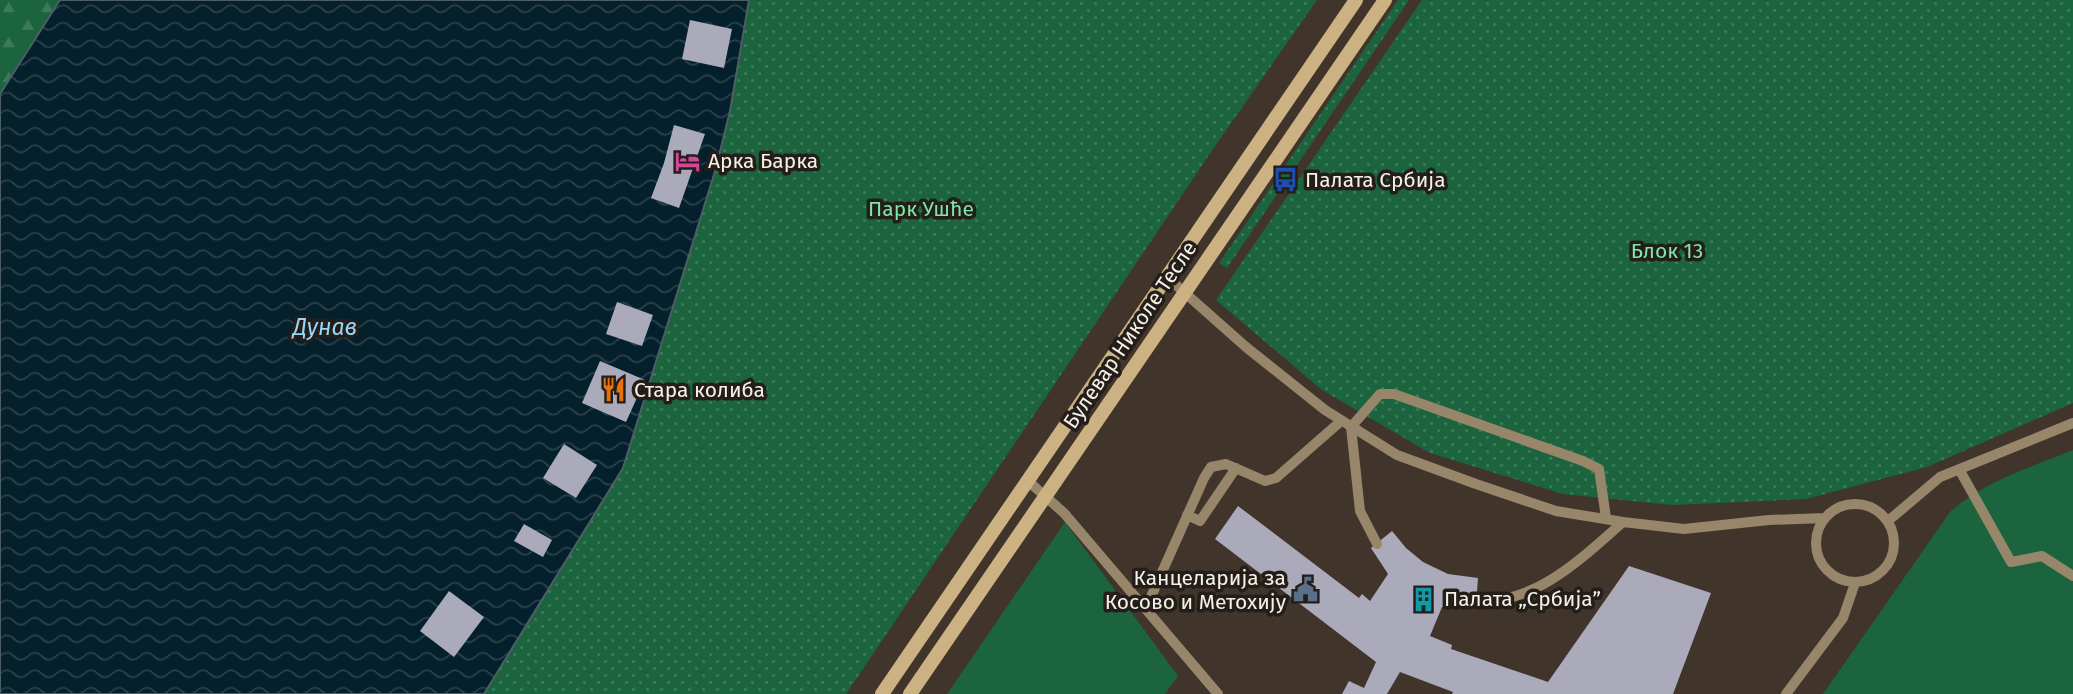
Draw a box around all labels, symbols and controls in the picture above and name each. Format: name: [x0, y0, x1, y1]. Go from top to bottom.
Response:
hotel icon: Арка Барка: [674, 147, 702, 175]
place label: Арка Барка: [708, 148, 818, 174]
bus stop icon: Палата Србија: [1271, 166, 1299, 194]
place label: Палата Србија: [1305, 167, 1446, 193]
park label: Парк Ушће: [868, 196, 974, 222]
street label: Булевар Николе Тесле: [1058, 236, 1202, 434]
park label: Блок 13: [1631, 238, 1703, 264]
water label: Дунав: [291, 313, 357, 341]
restaurant icon: Стара колиба: [600, 376, 628, 404]
place label: Стара колиба: [634, 377, 765, 403]
place label: Канцеларија за Косово и Метохију: [1105, 565, 1287, 615]
public building icon: Канцеларија за Косово и Метохију: [1292, 576, 1320, 604]
building icon: Палата „Србија”: [1410, 585, 1438, 613]
place label: Палата „Србија”: [1444, 586, 1601, 612]

